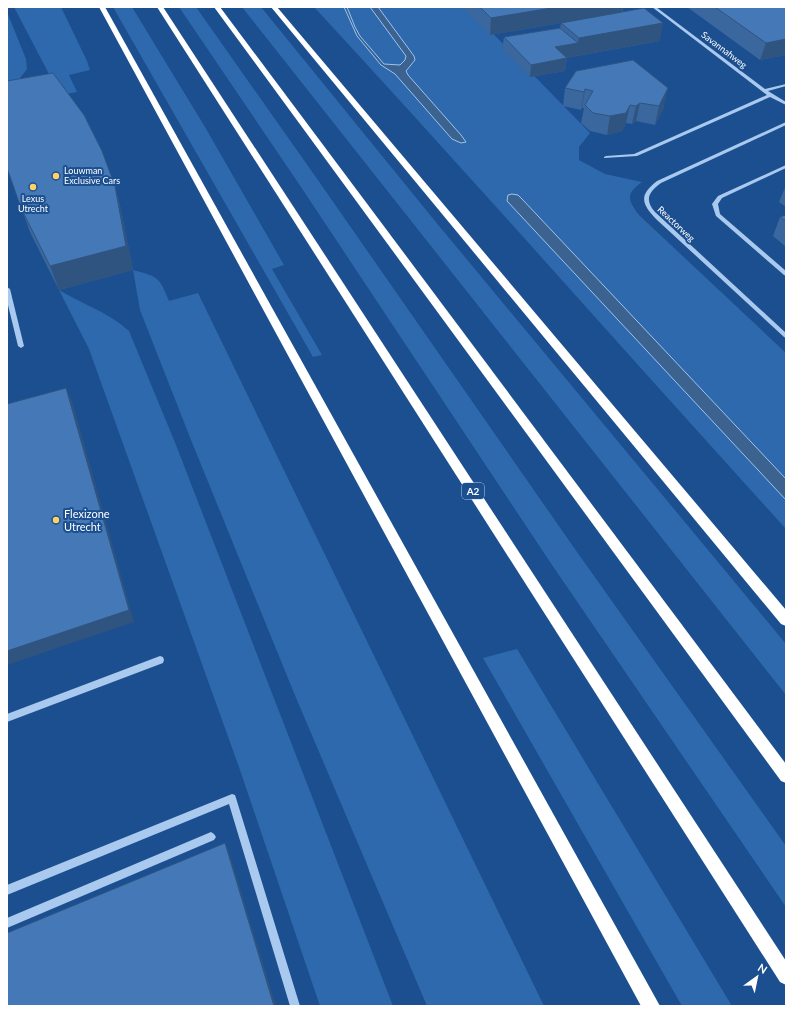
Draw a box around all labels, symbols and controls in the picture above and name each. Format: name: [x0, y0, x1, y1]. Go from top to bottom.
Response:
street label: Savannahweg: [699, 29, 749, 70]
place label: Louwman Exclusive Cars: [64, 165, 120, 186]
marker: Louwman Exclusive Cars: [51, 171, 61, 181]
marker: Lexus Utrecht: [28, 182, 38, 192]
place label: Lexus Utrecht: [18, 193, 49, 214]
street label: Reactorweg: [655, 204, 697, 244]
road number: A2: [462, 483, 484, 499]
place label: Flexizone Utrecht: [64, 507, 110, 533]
marker: Flexizone Utrecht: [51, 515, 61, 525]
north arrow: [737, 957, 777, 997]
text: N: [756, 960, 770, 976]

